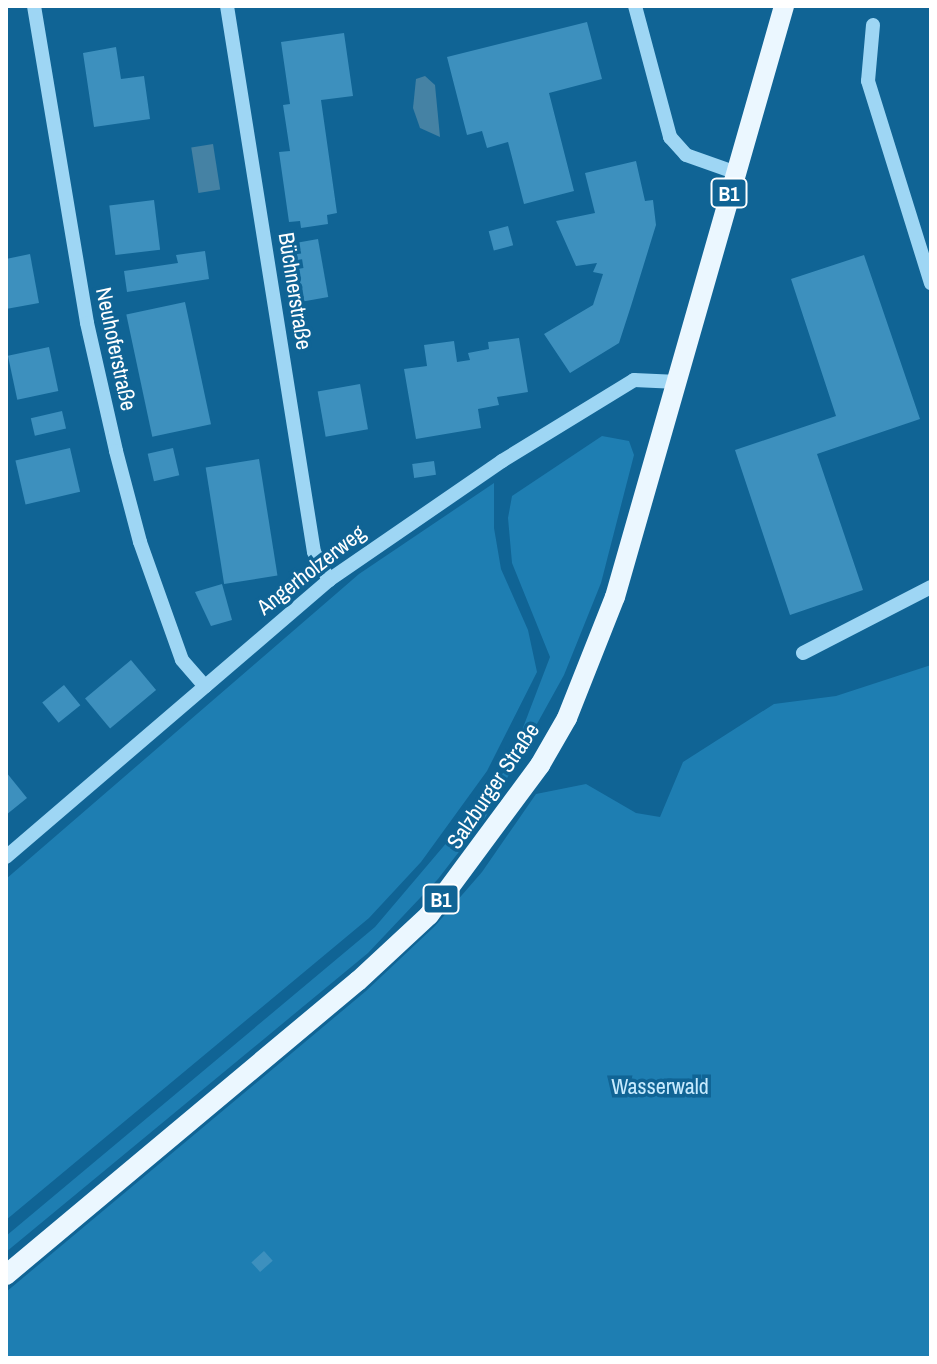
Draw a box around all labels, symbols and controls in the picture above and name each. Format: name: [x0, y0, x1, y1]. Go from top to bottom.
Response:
road number: B1: [709, 177, 749, 209]
street label: Büchnerstraße: [273, 231, 317, 351]
street label: Neuhoferstraße: [90, 285, 142, 413]
street label: Angerholzerweg: [252, 519, 370, 621]
street label: Salzburger Straße: [441, 718, 545, 854]
road number: B1: [421, 883, 461, 915]
park label: Wasserwald: [611, 1074, 709, 1100]

